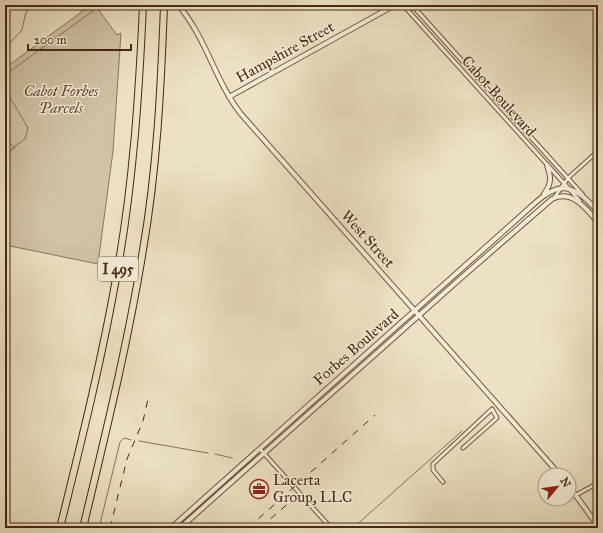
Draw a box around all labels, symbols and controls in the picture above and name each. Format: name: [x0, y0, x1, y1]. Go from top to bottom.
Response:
street label: Hampshire Street: [233, 17, 338, 86]
scale bar: [28, 26, 131, 52]
text: 200 m: [34, 33, 67, 47]
street label: Cabot Boulevard: [458, 52, 540, 140]
park label: Cabot Forbes Parcels: [24, 82, 99, 117]
street label: West Street: [338, 207, 399, 272]
road number: I 495: [98, 257, 138, 281]
street label: Forbes Boulevard: [310, 305, 403, 389]
north arrow: [537, 467, 577, 507]
place label: Lacerta Group, LLC: [273, 471, 352, 506]
text: N: [557, 475, 574, 490]
office icon: Lacerta Group, LLC: [248, 478, 270, 500]

